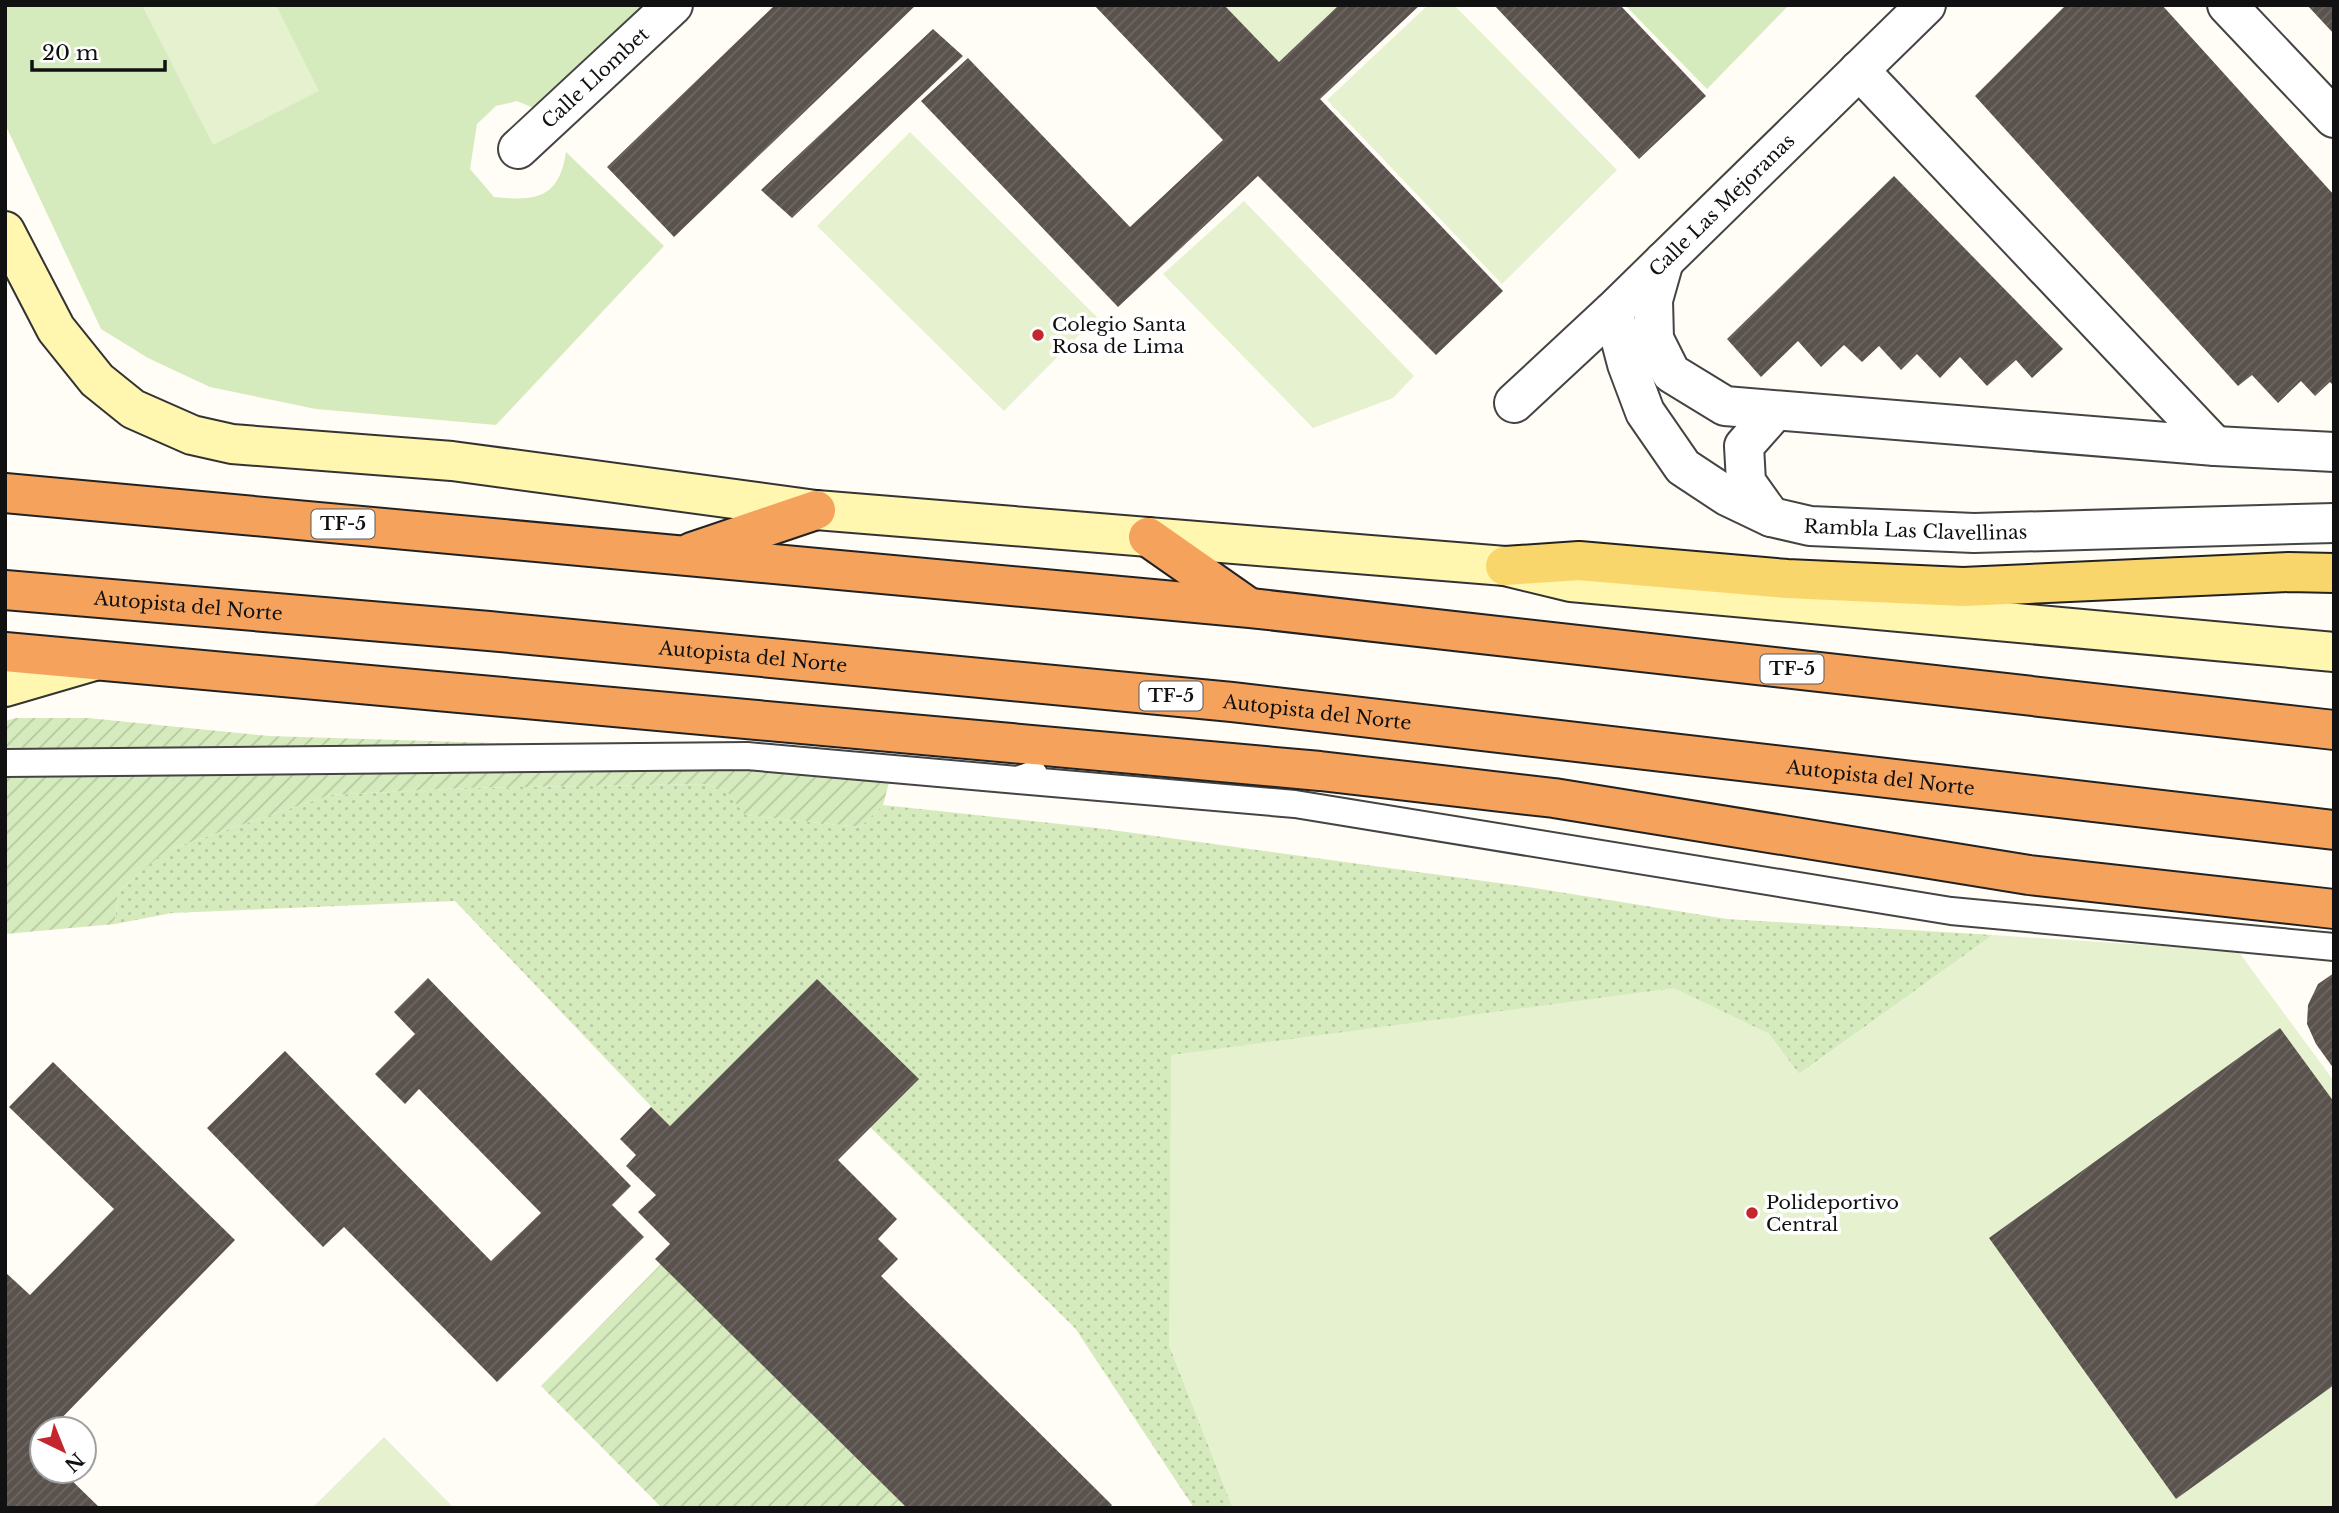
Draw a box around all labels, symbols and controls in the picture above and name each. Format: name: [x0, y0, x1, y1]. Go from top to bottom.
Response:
street label: Calle Llombet: [537, 22, 654, 133]
scale bar: [32, 28, 164, 72]
text: 20 m: [42, 40, 99, 66]
street label: Calle Las Mejoranas: [1644, 129, 1799, 281]
place label: Colegio Santa Rosa de Lima: [1052, 313, 1187, 358]
marker: Colegio Santa Rosa de Lima: [1030, 327, 1046, 343]
road number: TF-5: [312, 510, 374, 538]
street label: Rambla Las Clavellinas: [1803, 515, 2028, 545]
street label: Autopista del Norte: [92, 586, 284, 625]
street label: Autopista del Norte: [657, 636, 848, 677]
road number: TF-5: [1760, 654, 1824, 684]
road number: TF-5: [1140, 682, 1202, 710]
street label: Autopista del Norte: [1221, 690, 1413, 735]
street label: Autopista del Norte: [1784, 755, 1976, 800]
place label: Polideportivo Central: [1766, 1191, 1899, 1236]
marker: Polideportivo Central: [1744, 1205, 1760, 1221]
north arrow: [28, 1415, 98, 1485]
text: N: [60, 1448, 89, 1477]

